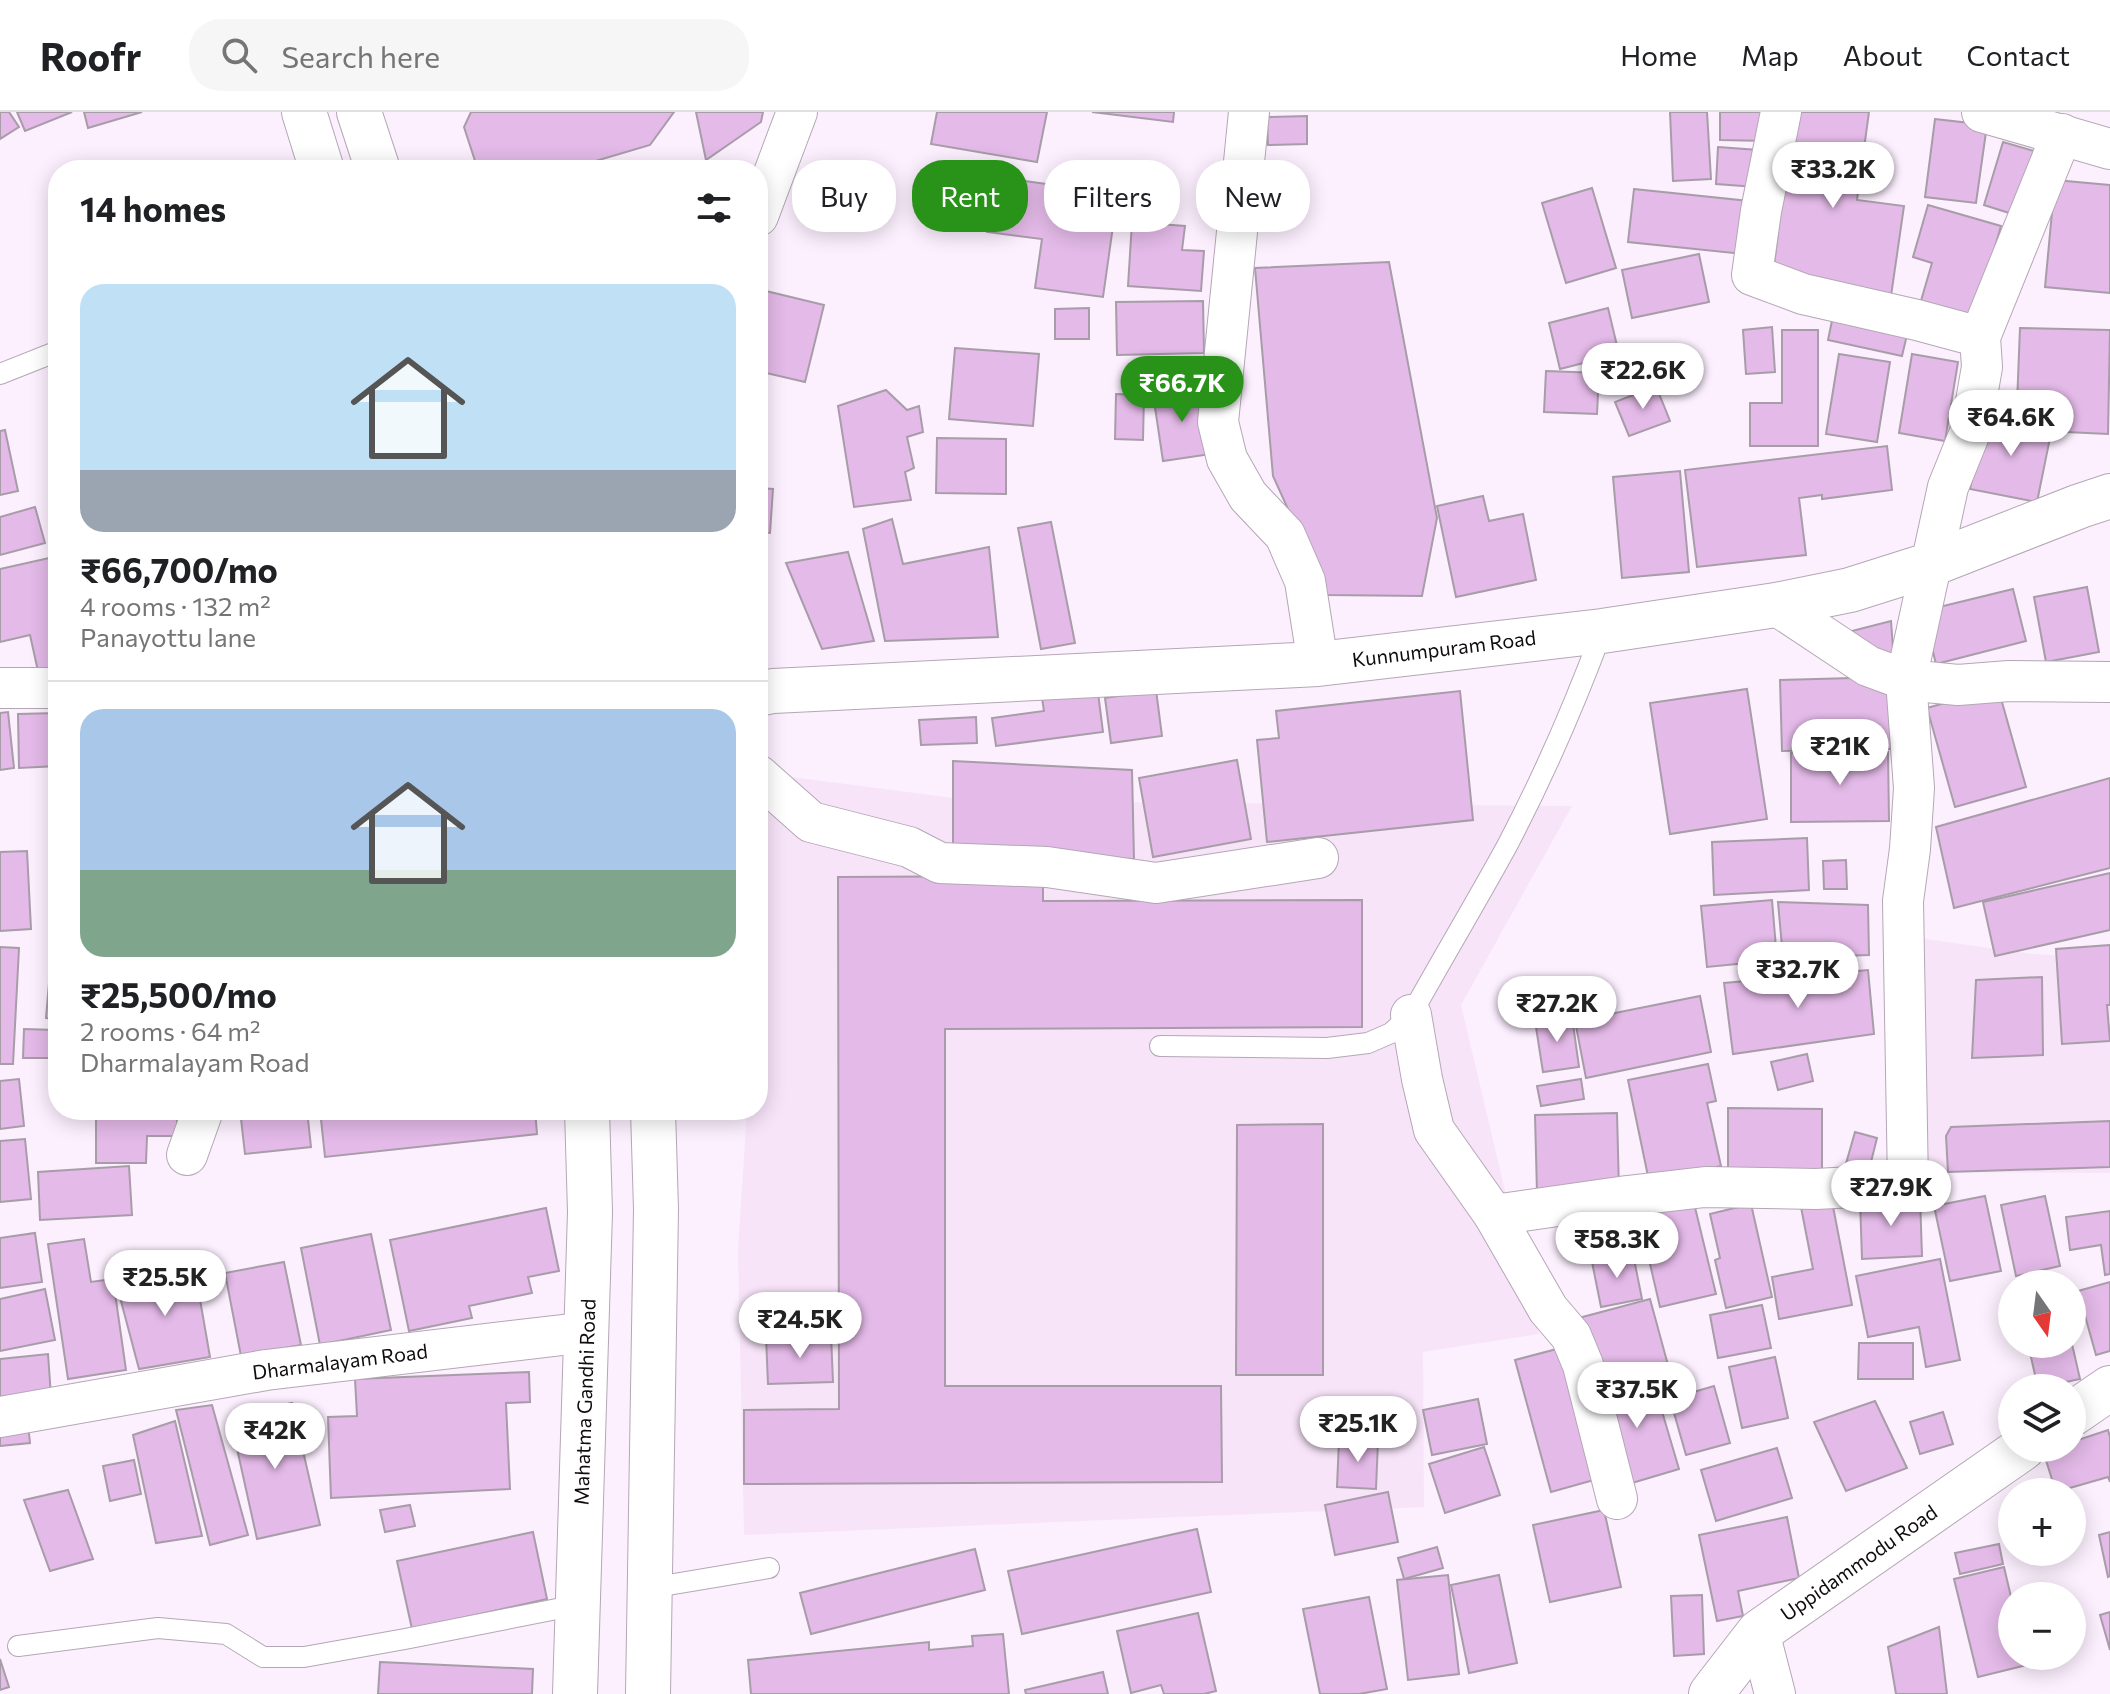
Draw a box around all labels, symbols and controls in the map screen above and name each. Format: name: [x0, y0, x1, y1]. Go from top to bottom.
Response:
search box: [189, 19, 749, 91]
text: Roofr: [40, 32, 141, 79]
icon: search: [217, 33, 261, 77]
text: Search here: [281, 37, 440, 74]
text: Home: [1620, 38, 1697, 72]
text: Map: [1741, 38, 1799, 72]
text: About: [1843, 38, 1923, 72]
text: Contact: [1967, 38, 2070, 72]
pin: ₹33.2K: [1768, 142, 1898, 210]
text: ₹33.2K: [1790, 152, 1876, 183]
chip: Buy: [792, 160, 896, 232]
chip: Rent: [912, 160, 1028, 232]
chip: Filters: [1044, 160, 1180, 232]
chip: New: [1196, 160, 1310, 232]
icon: filters: [692, 186, 736, 230]
text: 14 homes: [80, 187, 226, 229]
icon: home: [336, 336, 480, 480]
pin: ₹22.6K: [1578, 343, 1708, 411]
text: ₹22.6K: [1600, 353, 1686, 384]
pin: ₹66.7K: [1117, 356, 1247, 424]
text: ₹66.7K: [1139, 366, 1225, 397]
pin: ₹64.6K: [1946, 390, 2076, 458]
text: ₹64.6K: [1967, 400, 2055, 431]
text: ₹66,700/mo: [80, 548, 278, 590]
text: 4 rooms · 132 m²: [80, 590, 271, 621]
text: Panayottu lane: [80, 621, 256, 652]
street label: Kunnumpuram Road: [1351, 625, 1537, 671]
pin: ₹21K: [1793, 719, 1887, 787]
text: ₹21K: [1810, 729, 1870, 760]
icon: home: [336, 761, 480, 905]
pin: ₹32.7K: [1733, 942, 1863, 1010]
text: ₹32.7K: [1756, 952, 1840, 983]
text: ₹25,500/mo: [80, 973, 277, 1015]
pin: ₹27.2K: [1492, 976, 1622, 1044]
text: ₹27.2K: [1516, 986, 1598, 1017]
text: 2 rooms · 64 m²: [80, 1015, 261, 1046]
text: Dharmalayam Road: [80, 1046, 309, 1077]
pin: ₹27.9K: [1826, 1160, 1956, 1228]
text: ₹27.9K: [1849, 1170, 1933, 1201]
pin: ₹58.3K: [1552, 1212, 1682, 1280]
text: ₹58.3K: [1574, 1222, 1660, 1253]
pin: ₹25.5K: [100, 1250, 230, 1318]
text: ₹25.5K: [122, 1260, 208, 1291]
north arrow: [1998, 1270, 2086, 1358]
map controls: [1998, 1270, 2086, 1670]
pin: ₹24.5K: [735, 1292, 865, 1360]
street label: Mahatma Gandhi Road: [568, 1298, 600, 1506]
text: ₹24.5K: [757, 1302, 843, 1333]
street label: Dharmalayam Road: [251, 1338, 429, 1384]
pin: ₹37.5K: [1572, 1362, 1702, 1430]
text: ₹37.5K: [1595, 1372, 1679, 1403]
button: layers: [1998, 1374, 2086, 1462]
pin: ₹25.1K: [1293, 1396, 1423, 1464]
pin: ₹42K: [228, 1403, 322, 1471]
text: ₹25.1K: [1318, 1406, 1398, 1437]
text: ₹42K: [243, 1413, 307, 1444]
button: +: [1998, 1478, 2086, 1566]
street label: Uppidammodu Road: [1776, 1499, 1941, 1625]
button: −: [1998, 1582, 2086, 1670]

